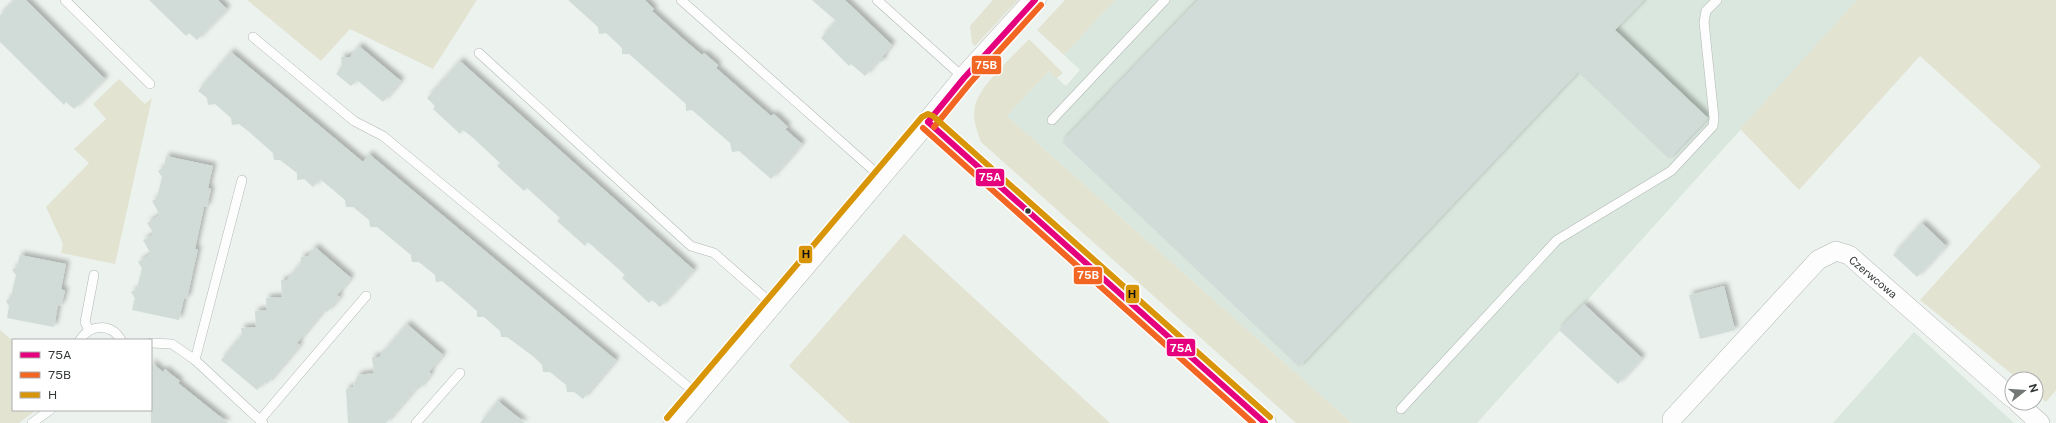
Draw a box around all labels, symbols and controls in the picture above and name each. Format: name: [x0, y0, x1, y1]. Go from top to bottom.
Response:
line badge: 75B: [971, 55, 1002, 75]
text: 75B: [975, 59, 997, 71]
line badge: 75A: [975, 168, 1005, 187]
text: 75A: [979, 171, 1001, 183]
unlabelled marker: [1023, 206, 1033, 216]
line badge: H: [798, 245, 813, 264]
text: H: [802, 248, 810, 260]
street label: Czerwcowa: [1847, 254, 1899, 300]
line badge: 75B: [1073, 266, 1103, 285]
text: 75B: [1077, 269, 1099, 281]
line badge: H: [1125, 284, 1140, 304]
text: H: [1128, 288, 1136, 300]
line badge: 75A: [1166, 338, 1196, 357]
legend: [12, 339, 152, 411]
text: 75A: [1170, 342, 1192, 354]
text: 75A: [48, 348, 72, 362]
text: 75B: [48, 368, 71, 382]
north arrow: [2004, 371, 2044, 411]
text: N: [2027, 382, 2041, 394]
text: H: [48, 388, 57, 402]

